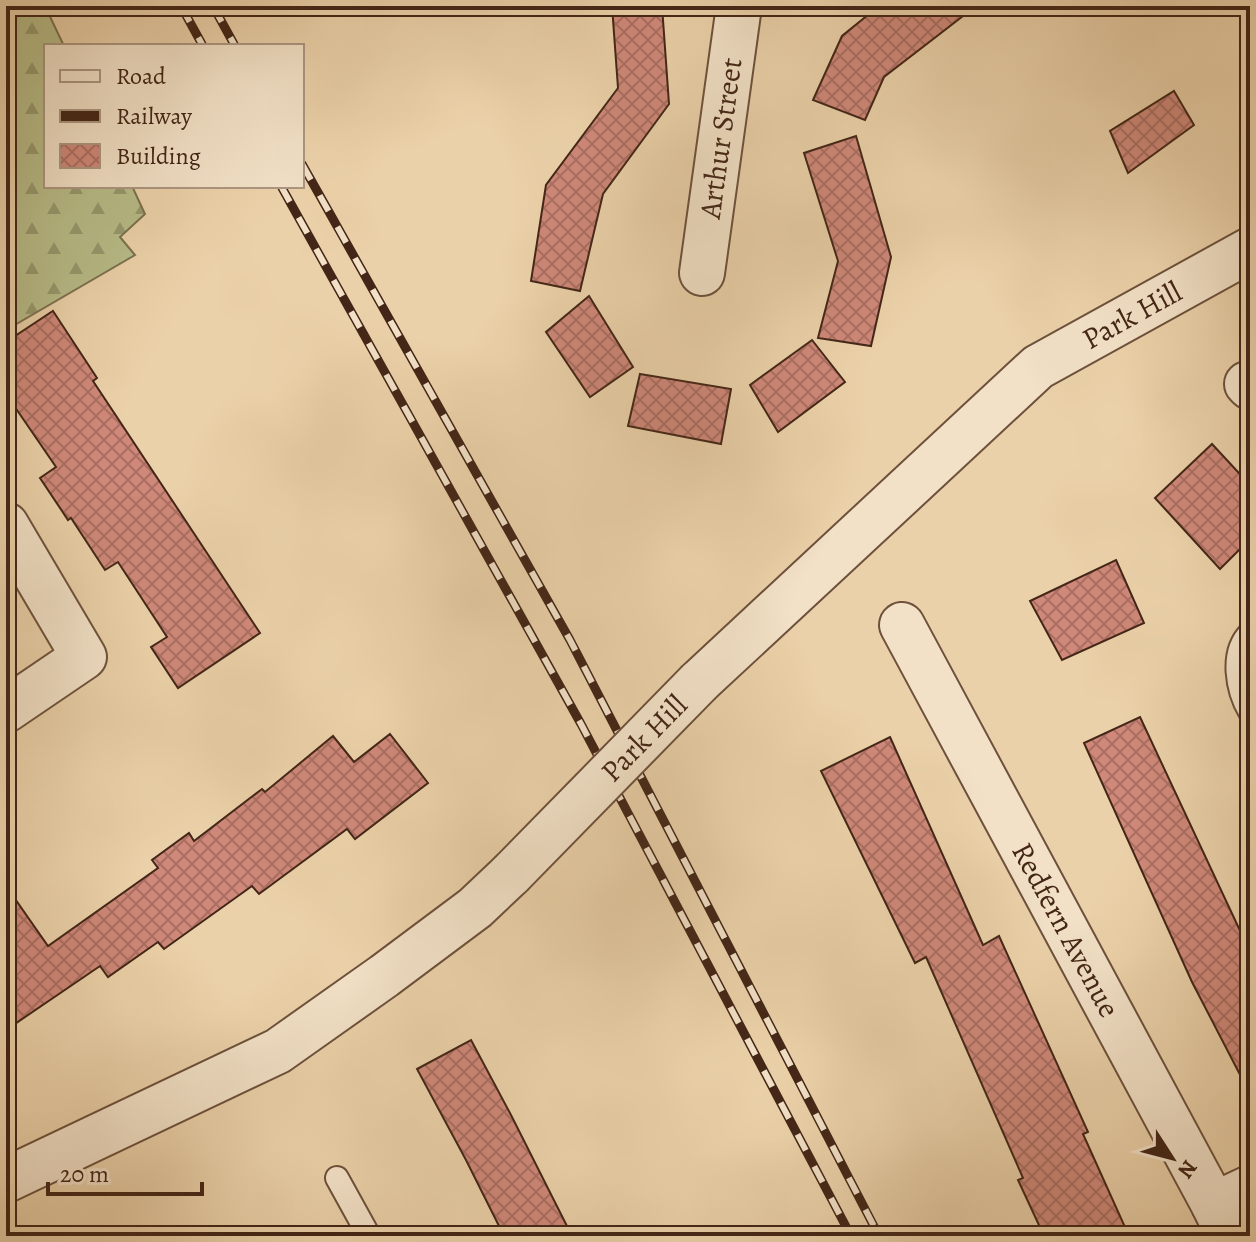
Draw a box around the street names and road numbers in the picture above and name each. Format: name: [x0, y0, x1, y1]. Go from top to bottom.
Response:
street label: Arthur Street: [690, 55, 752, 222]
street label: Park Hill: [1075, 272, 1189, 359]
street label: Park Hill: [592, 686, 696, 791]
street label: Redfern Avenue: [1003, 835, 1129, 1024]

